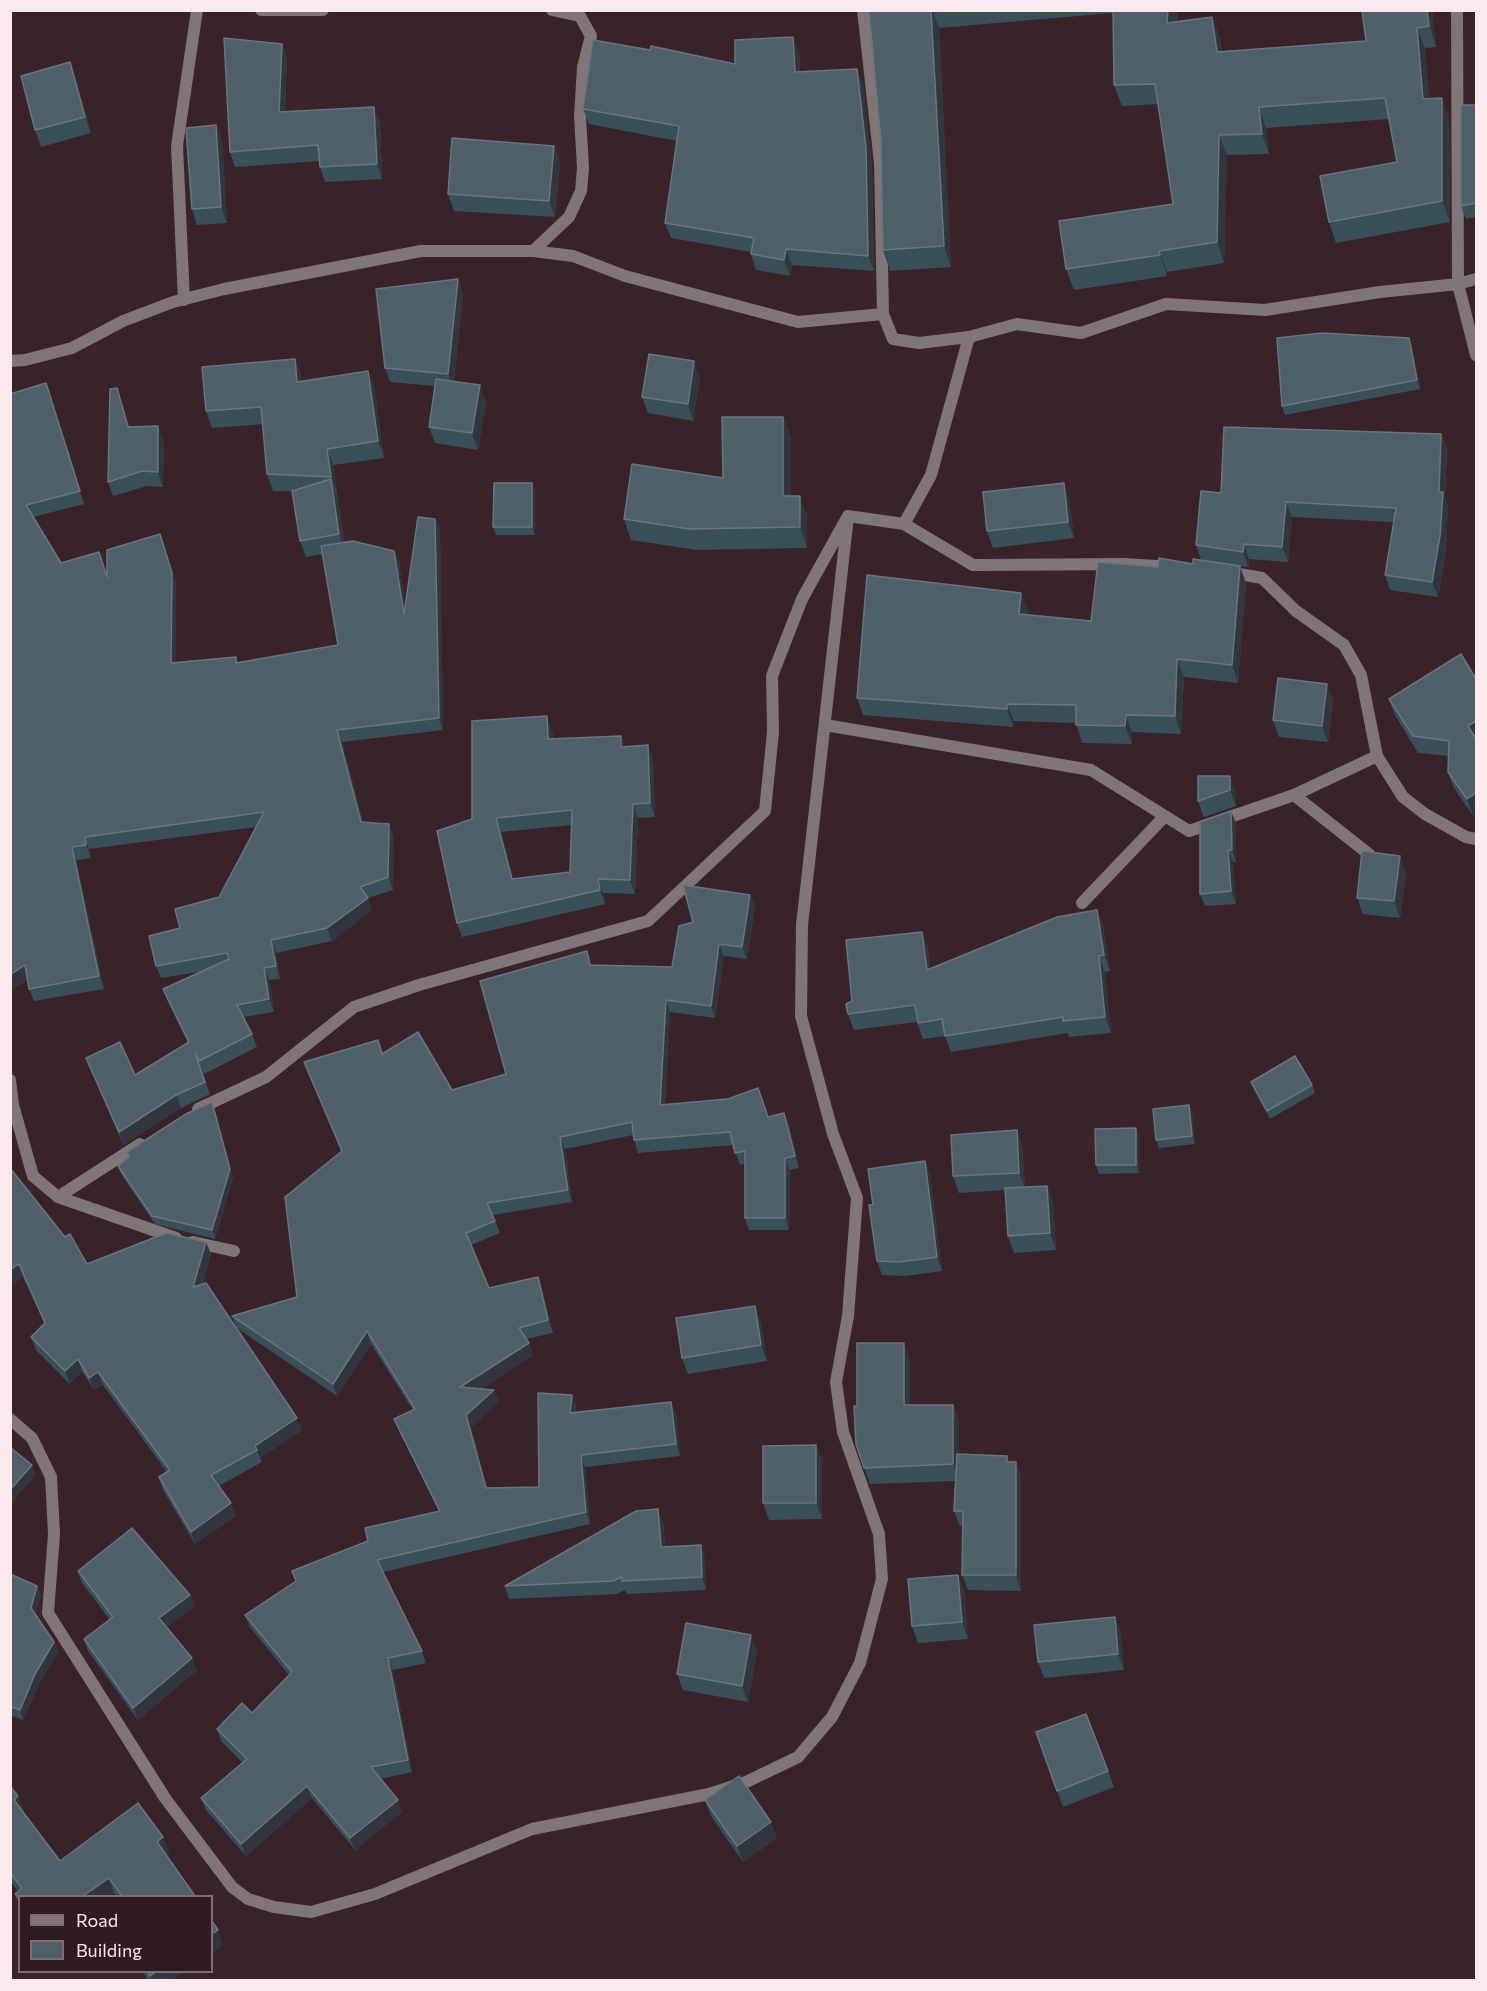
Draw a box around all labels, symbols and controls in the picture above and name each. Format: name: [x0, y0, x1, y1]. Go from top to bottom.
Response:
legend: [18, 1895, 213, 1973]
text: Road: [76, 1909, 118, 1931]
text: Building: [76, 1939, 142, 1961]

